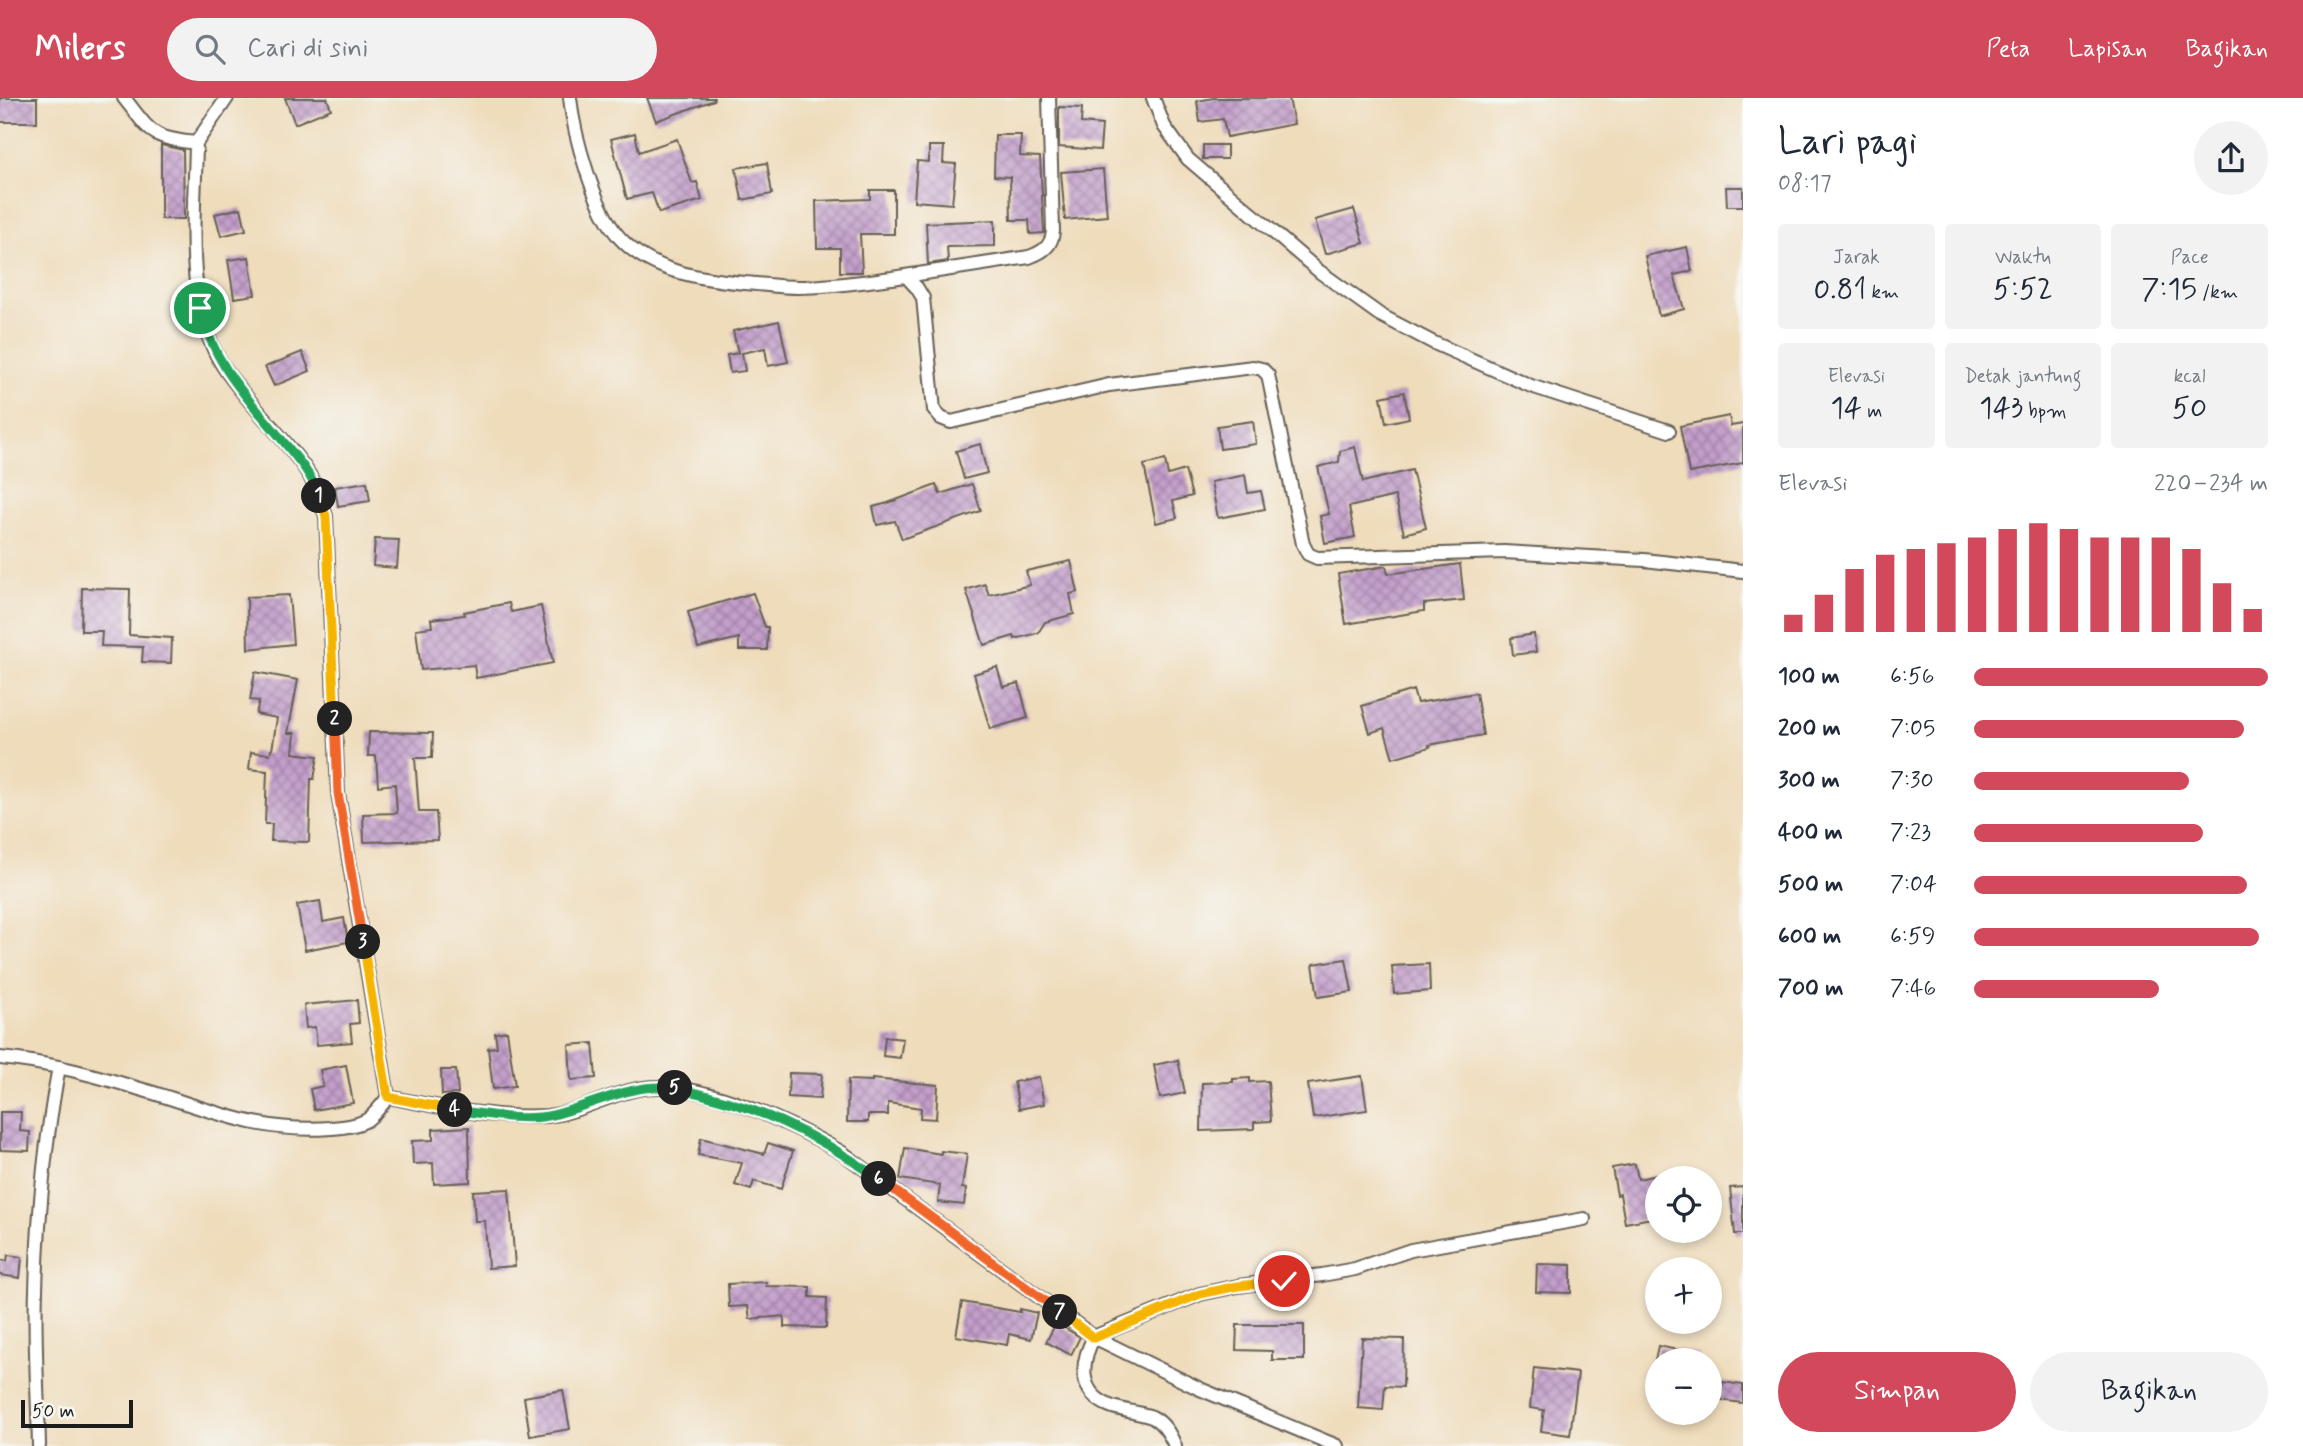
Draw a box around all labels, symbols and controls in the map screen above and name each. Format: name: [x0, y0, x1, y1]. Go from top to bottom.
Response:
search box: [167, 18, 657, 81]
text: Milers: [35, 27, 125, 71]
icon: search: [191, 30, 229, 68]
text: Cari di sini: [247, 32, 368, 66]
text: Peta: [1987, 34, 2030, 65]
text: Lapisan: [2068, 34, 2147, 65]
text: Bagikan: [2185, 34, 2268, 65]
text: Lari pagi: [1778, 118, 1917, 167]
button: share: [2194, 121, 2268, 195]
text: 08:17: [1778, 169, 1831, 199]
text: Jarak: [1833, 245, 1880, 270]
text: Waktu: [1995, 245, 2051, 270]
text: Pace: [2171, 245, 2209, 270]
text: 0.81: [1813, 270, 1866, 309]
text: 5:52: [1993, 270, 2053, 309]
text: 7:15: [2141, 270, 2197, 309]
pin: [170, 278, 230, 338]
text: km: [1866, 280, 1899, 305]
text: /km: [2197, 280, 2238, 305]
icon: arrive: [181, 289, 219, 327]
text: Elevasi: [1828, 364, 1885, 389]
text: Detak jantung: [1964, 364, 2082, 389]
text: kcal: [2174, 364, 2206, 389]
text: 14: [1830, 389, 1862, 428]
text: 143: [1979, 389, 2023, 428]
text: 50: [2172, 389, 2207, 428]
text: m: [1862, 399, 1882, 424]
text: bpm: [2023, 399, 2067, 424]
text: Elevasi: [1778, 469, 1847, 499]
text: 220–234 m: [2154, 469, 2268, 499]
pin: 1: [302, 478, 336, 514]
text: 1: [314, 483, 323, 508]
text: 100 m: [1778, 662, 1840, 692]
text: 6:56: [1890, 662, 1934, 692]
pin: 2: [318, 702, 352, 736]
text: 2: [330, 706, 339, 731]
text: 200 m: [1778, 714, 1841, 744]
text: 7:05: [1890, 714, 1935, 744]
text: 300 m: [1778, 766, 1840, 796]
text: 7:30: [1890, 766, 1934, 796]
text: 400 m: [1778, 818, 1843, 848]
text: 7:23: [1890, 818, 1931, 848]
text: 500 m: [1778, 870, 1843, 900]
text: 7:04: [1890, 870, 1937, 900]
text: 600 m: [1778, 922, 1841, 952]
text: 6:59: [1890, 922, 1935, 952]
pin: 3: [346, 924, 380, 960]
text: 3: [358, 929, 367, 954]
text: 700 m: [1778, 974, 1843, 1004]
text: 7:46: [1890, 974, 1936, 1004]
pin: 5: [658, 1070, 692, 1105]
text: 5: [669, 1075, 680, 1100]
pin: 4: [438, 1093, 472, 1128]
text: 4: [449, 1097, 460, 1122]
pin: 6: [862, 1162, 896, 1196]
text: 6: [874, 1166, 883, 1191]
map controls: [1645, 1166, 1722, 1425]
button: locate: [1645, 1166, 1722, 1243]
pin: [1254, 1251, 1314, 1311]
button: +: [1645, 1257, 1722, 1334]
icon: check: [1265, 1262, 1303, 1300]
pin: 7: [1042, 1294, 1078, 1330]
text: 7: [1054, 1299, 1065, 1324]
button: −: [1645, 1348, 1722, 1425]
button: Simpan: [1778, 1352, 2016, 1432]
button: Bagikan: [2030, 1352, 2268, 1432]
scale bar: [21, 1397, 133, 1429]
text: 50 m: [32, 1399, 75, 1424]

